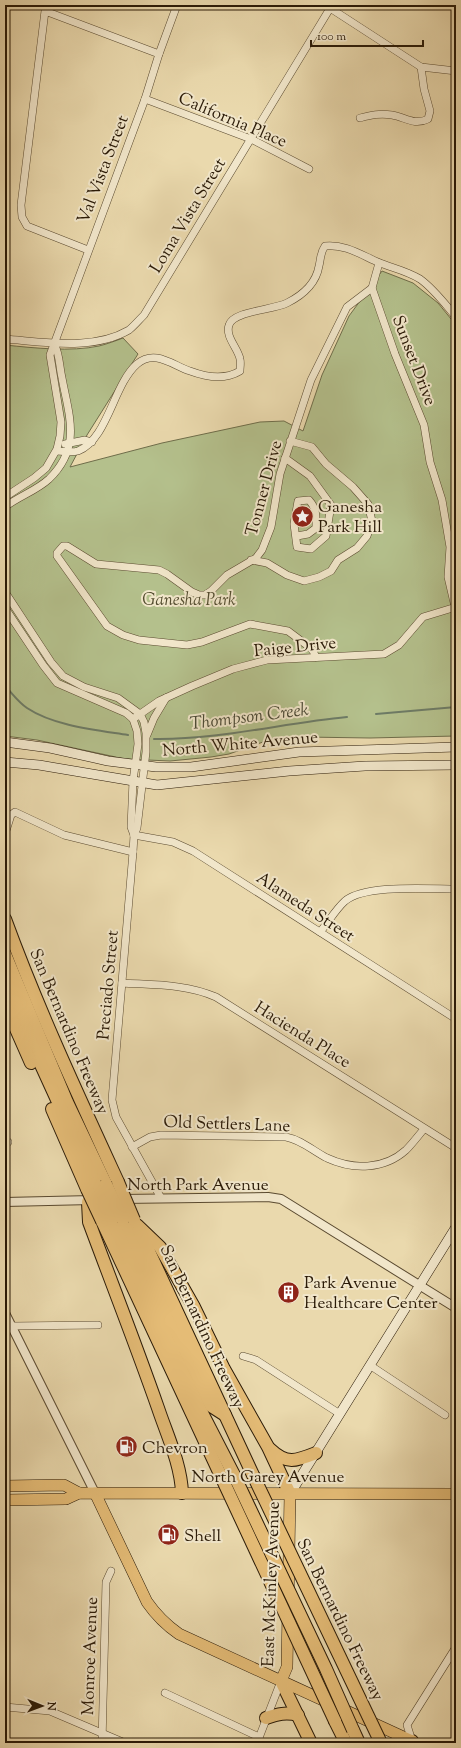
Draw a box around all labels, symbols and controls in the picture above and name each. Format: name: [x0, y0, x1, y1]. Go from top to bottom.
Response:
scale bar: [311, 22, 423, 48]
text: 100 m: [317, 28, 346, 46]
street label: California Place: [174, 87, 290, 155]
street label: Val Vista Street: [72, 112, 136, 227]
street label: Loma Vista Street: [145, 154, 233, 278]
street label: Sunset Drive: [385, 312, 441, 409]
street label: Tonner Drive: [241, 438, 289, 539]
place label: Ganesha Park Hill: [318, 496, 382, 540]
place icon: Ganesha Park Hill: [290, 503, 316, 529]
park label: Ganesha Park: [142, 589, 236, 613]
street label: Paige Drive: [253, 632, 338, 664]
water label: Thompson Creek: [188, 698, 310, 738]
street label: North White Avenue: [161, 726, 319, 764]
street label: Alameda Street: [251, 867, 359, 949]
street label: Preciado Street: [92, 929, 126, 1041]
street label: San Bernardino Freeway: [22, 945, 114, 1119]
street label: Hacienda Place: [249, 996, 355, 1075]
street label: Old Settlers Lane: [163, 1111, 291, 1139]
street label: North Park Avenue: [127, 1174, 269, 1198]
street label: San Bernardino Freeway: [153, 1241, 250, 1413]
place label: Park Avenue Healthcare Center: [304, 1272, 438, 1316]
building icon: Park Avenue Healthcare Center: [275, 1279, 301, 1305]
fuel station icon: Chevron: [114, 1434, 140, 1460]
place label: Chevron: [142, 1437, 208, 1461]
street label: North Garey Avenue: [192, 1466, 344, 1490]
street label: East McKinley Avenue: [257, 1501, 287, 1667]
fuel station icon: Shell: [155, 1522, 181, 1548]
place label: Shell: [184, 1525, 222, 1549]
street label: San Bernardino Freeway: [289, 1535, 389, 1706]
street label: Monroe Avenue: [77, 1596, 105, 1716]
north arrow: [22, 1686, 62, 1726]
text: N: [43, 1701, 59, 1711]

